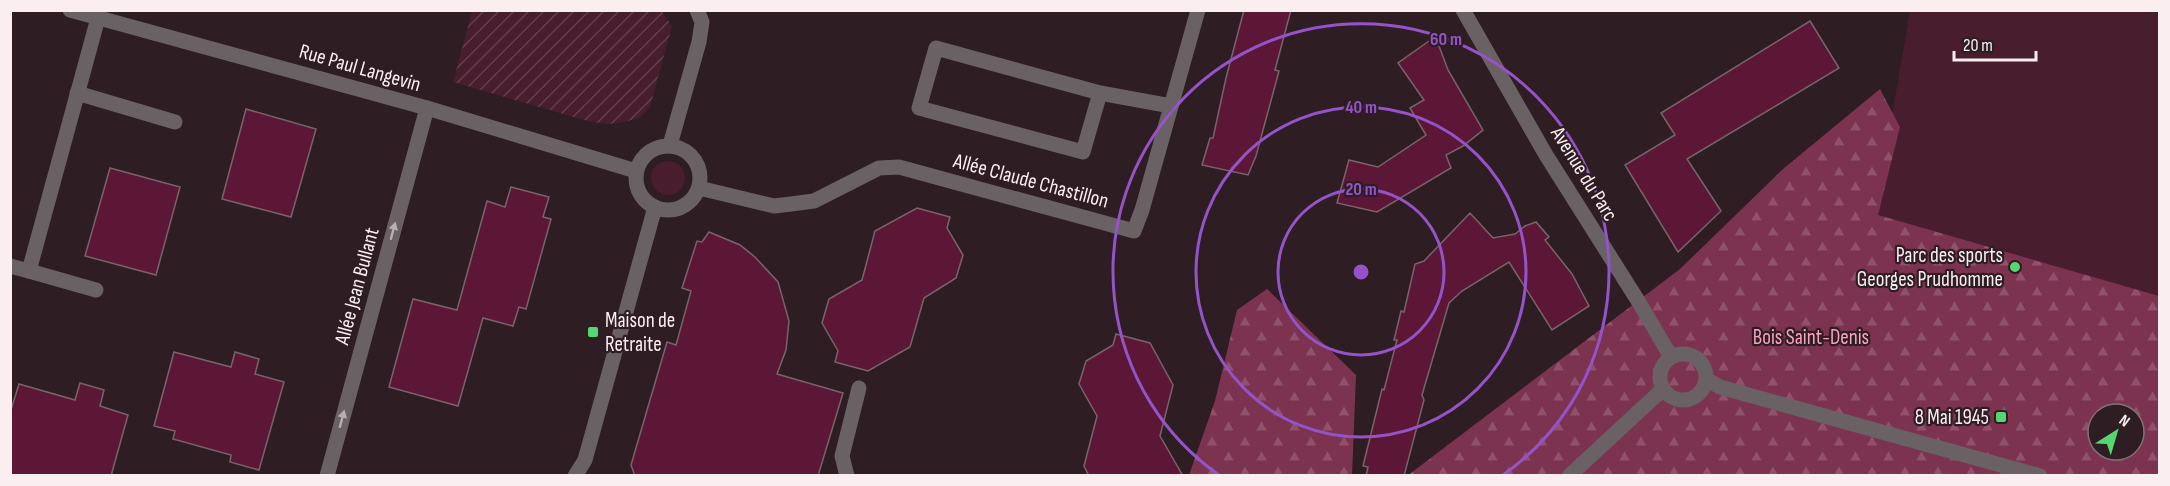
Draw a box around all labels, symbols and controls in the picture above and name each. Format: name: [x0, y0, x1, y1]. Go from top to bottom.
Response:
scale bar: [1954, 24, 2036, 62]
text: 60 m: [1430, 29, 1462, 50]
text: 20 m: [1963, 35, 1993, 56]
street label: Rue Paul Langevin: [296, 39, 424, 97]
text: 40 m: [1345, 97, 1377, 118]
street label: Avenue du Parc: [1545, 121, 1623, 226]
street label: Allée Claude Chastillon: [950, 148, 1111, 214]
text: 20 m: [1345, 179, 1377, 200]
one-way arrow: [389, 222, 399, 240]
street label: Allée Jean Bullant: [329, 225, 385, 348]
place label: Parc des sports Georges Prudhomme: [1857, 243, 2003, 292]
marker: Parc des sports Georges Prudhomme: [2008, 260, 2022, 274]
centre of rings: [1351, 262, 1371, 282]
place label: Maison de Retraite: [605, 308, 675, 357]
marker: Maison de Retraite: [586, 325, 600, 339]
park label: Bois Saint-Denis: [1753, 325, 1869, 350]
north arrow: [2086, 402, 2146, 462]
place label: 8 Mai 1945: [1915, 405, 1989, 430]
one-way arrow: [338, 410, 348, 428]
marker: 8 Mai 1945: [1994, 410, 2008, 424]
text: N: [2115, 411, 2133, 431]

